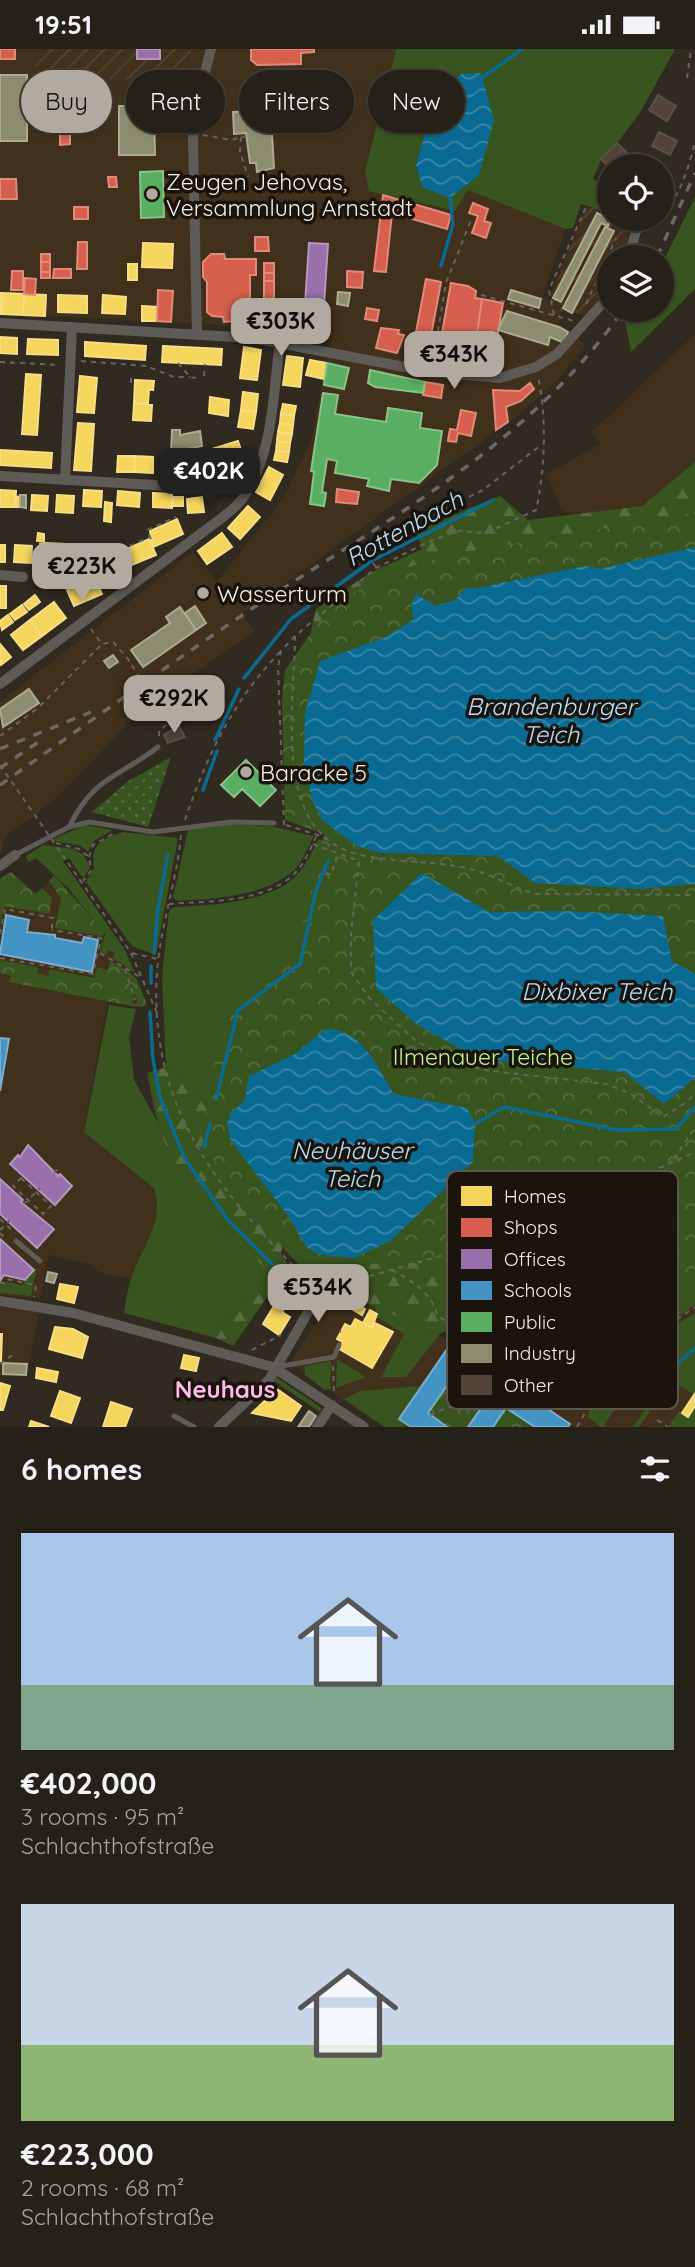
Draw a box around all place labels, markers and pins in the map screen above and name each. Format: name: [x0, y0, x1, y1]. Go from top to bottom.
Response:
place label: Zeugen Jehovas, Versammlung Arnstadt: [166, 167, 413, 222]
marker: Zeugen Jehovas, Versammlung Arnstadt: [144, 186, 160, 202]
pin: €303K: [232, 299, 330, 358]
pin: €343K: [405, 331, 503, 391]
pin: €402K: [160, 449, 258, 508]
pin: €223K: [33, 543, 131, 603]
place label: Wasserturm: [217, 579, 347, 608]
marker: Wasserturm: [195, 585, 211, 601]
pin: €292K: [125, 675, 223, 735]
place label: Baracke 5: [260, 758, 367, 787]
marker: Baracke 5: [238, 764, 254, 780]
pin: €534K: [269, 1265, 367, 1324]

